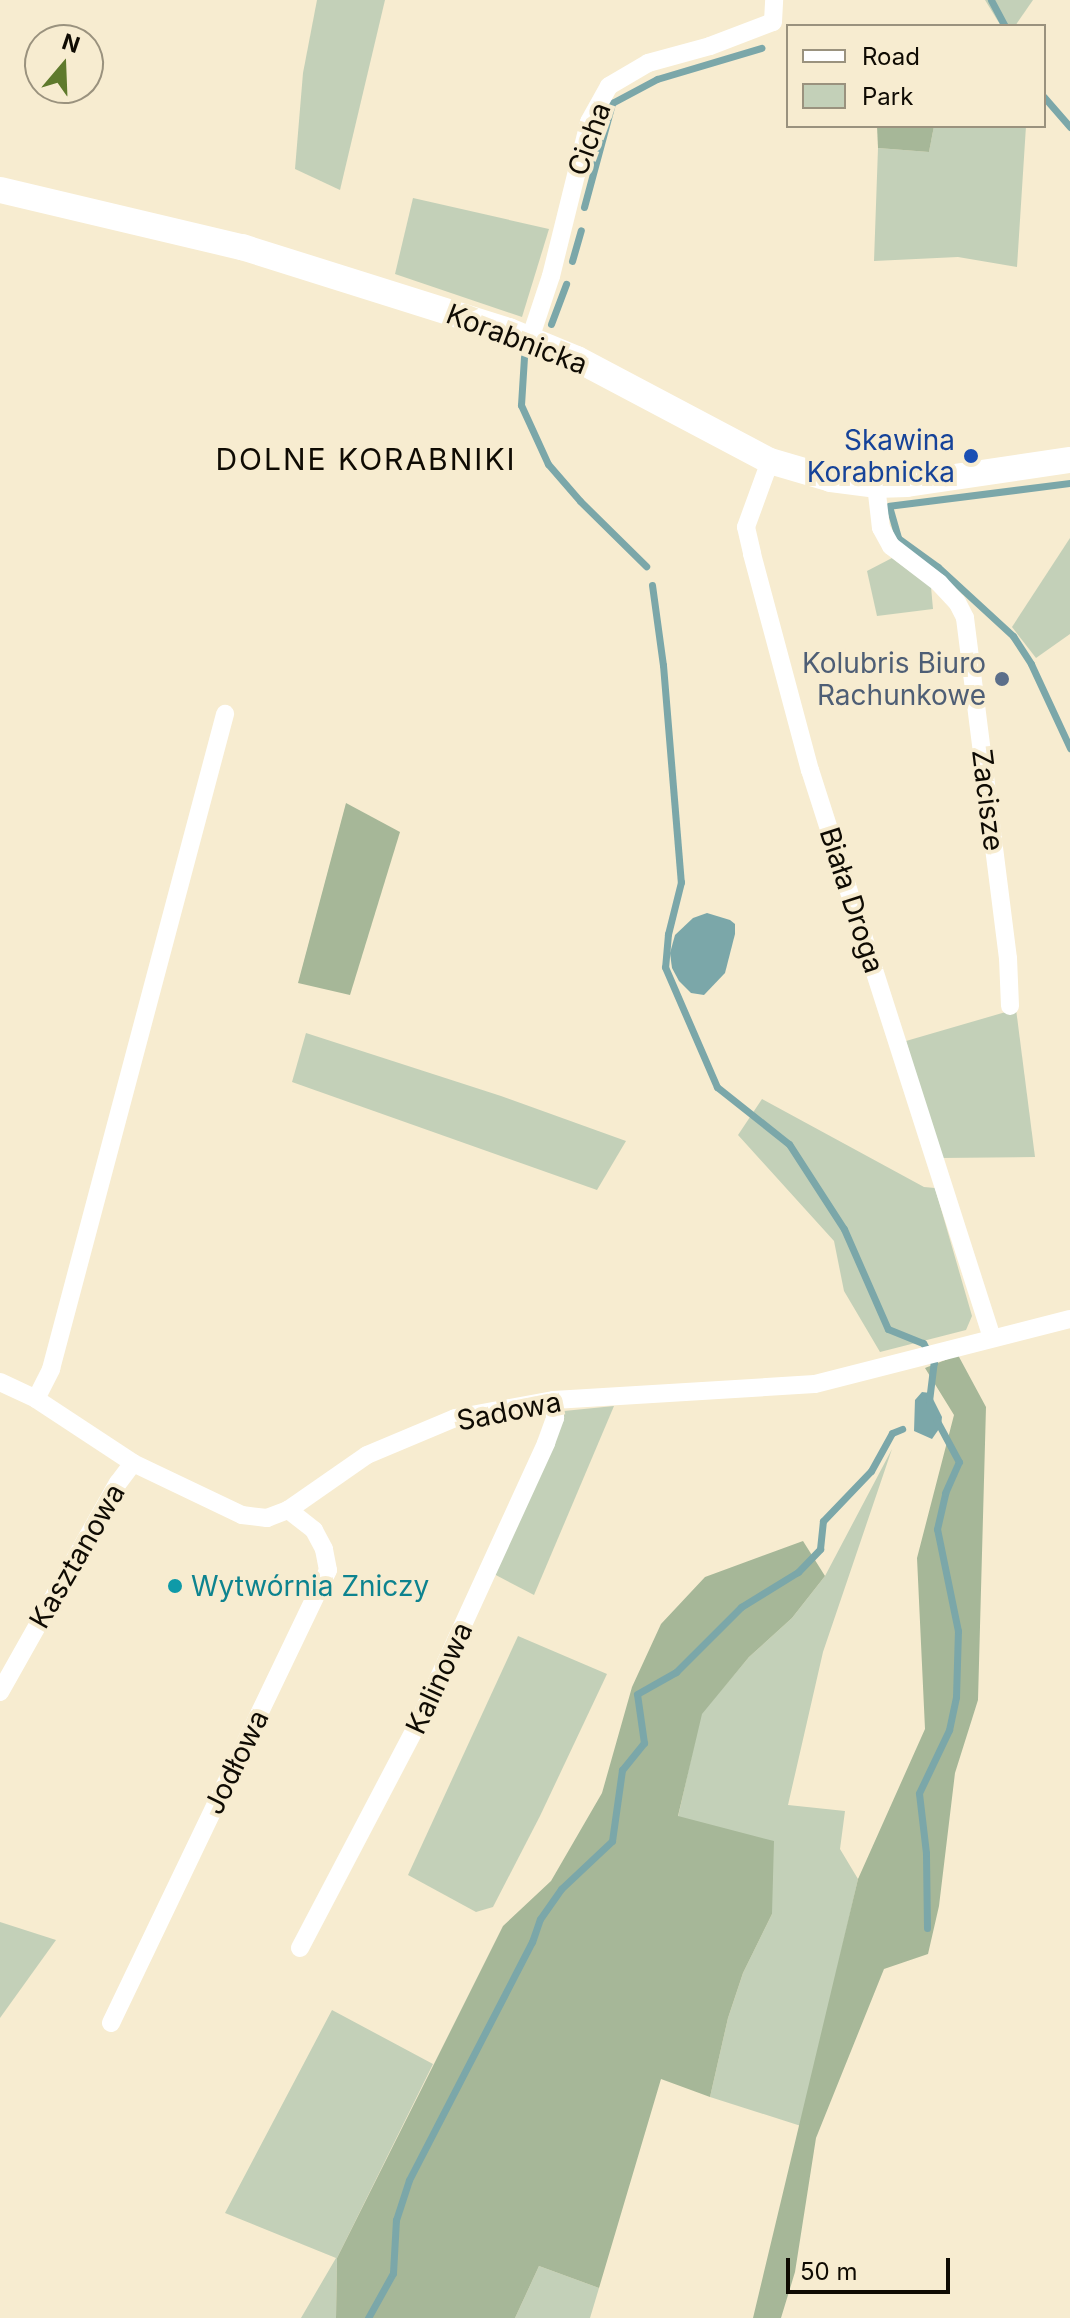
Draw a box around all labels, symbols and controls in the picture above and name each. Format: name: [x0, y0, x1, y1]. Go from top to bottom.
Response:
north arrow: [24, 24, 104, 104]
legend: [786, 24, 1046, 128]
text: N: [59, 28, 83, 58]
text: Road: [862, 42, 920, 71]
text: Park: [862, 82, 913, 111]
street label: Cicha: [560, 98, 618, 180]
street label: Korabnicka: [442, 297, 592, 381]
place label: Skawina Korabnicka: [807, 423, 955, 489]
district label: DOLNE KORABNIKI: [215, 441, 517, 477]
marker: Skawina Korabnicka: [962, 447, 980, 465]
place label: Kolubris Biuro Rachunkowe: [802, 646, 986, 712]
marker: Kolubris Biuro Rachunkowe: [993, 670, 1011, 688]
street label: Zacisze: [965, 747, 1011, 853]
street label: Biała Droga: [813, 823, 891, 977]
street label: Sadowa: [454, 1384, 564, 1438]
street label: Kasztanowa: [22, 1478, 132, 1634]
place label: Wytwórnia Zniczy: [191, 1569, 429, 1603]
marker: Wytwórnia Zniczy: [166, 1577, 184, 1595]
street label: Kalinowa: [399, 1617, 479, 1739]
street label: Jodłowa: [196, 1704, 276, 1820]
scale bar: [790, 2242, 954, 2292]
text: 50 m: [800, 2257, 858, 2286]

